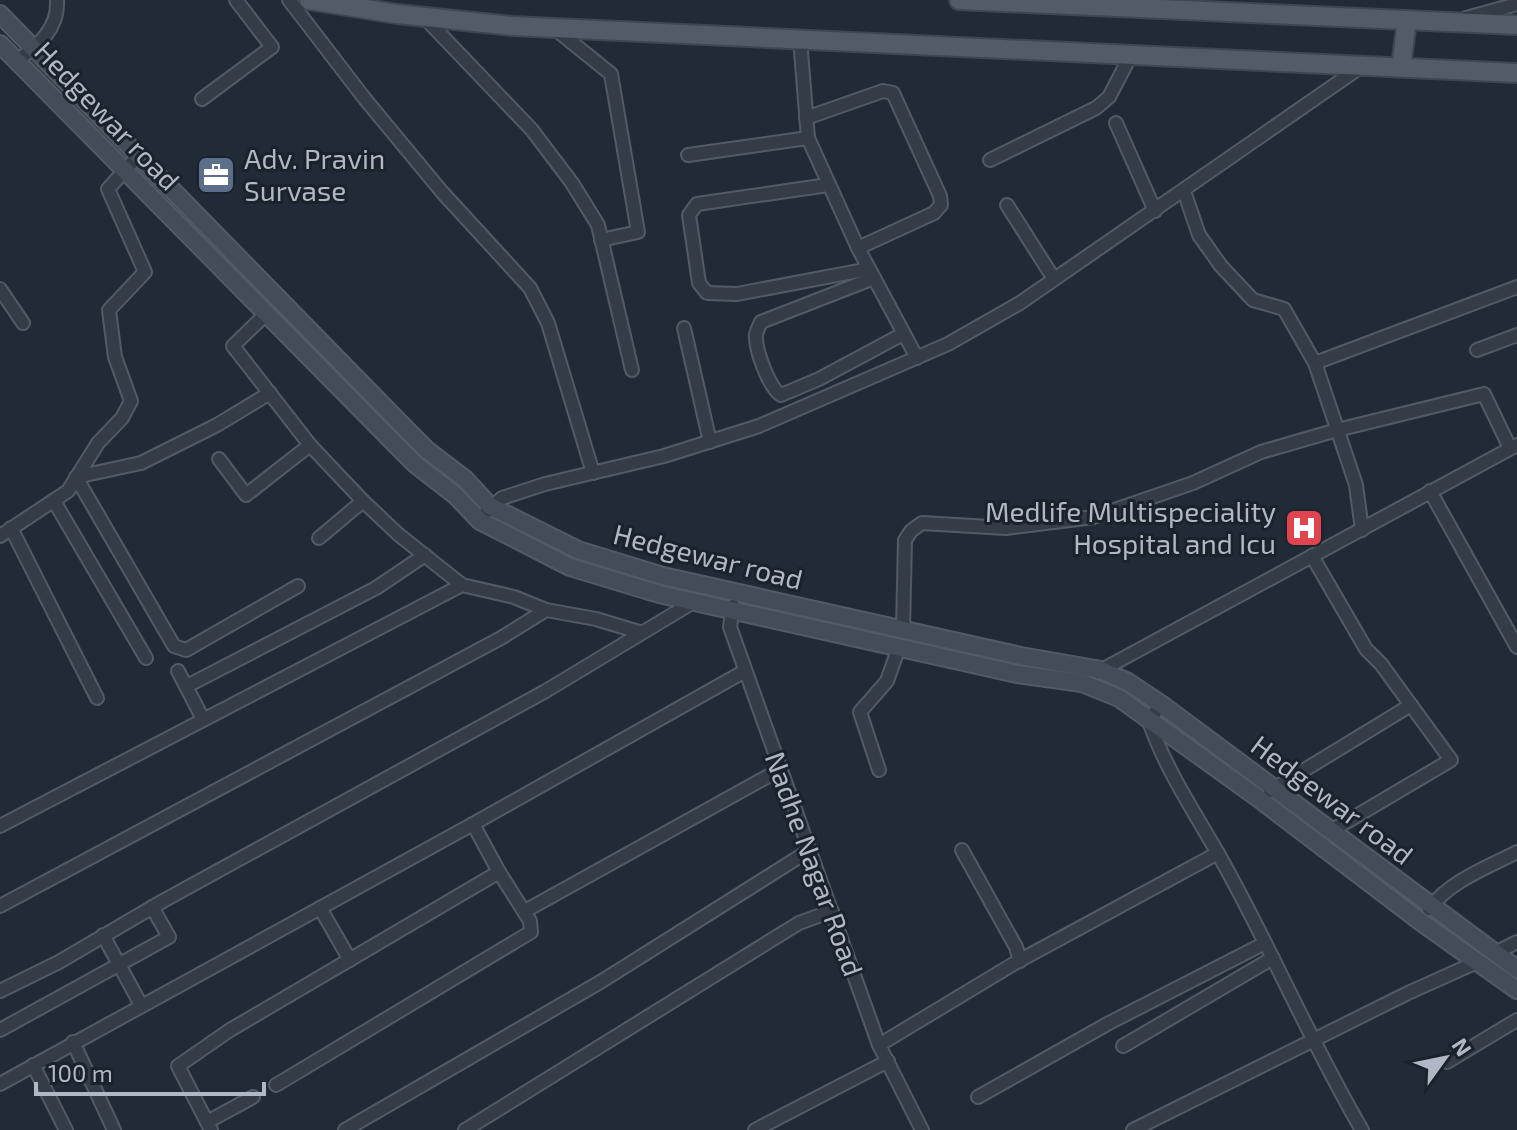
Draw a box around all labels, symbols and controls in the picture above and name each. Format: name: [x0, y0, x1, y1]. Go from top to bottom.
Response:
street label: Hedgewar road: [28, 34, 187, 197]
place label: Adv. Pravin Survase: [244, 141, 385, 207]
office icon: Adv. Pravin Survase: [195, 154, 237, 196]
place label: Medlife Multispeciality Hospital and Icu: [985, 494, 1276, 560]
hospital icon: Medlife Multispeciality Hospital and Icu: [1283, 507, 1325, 549]
street label: Hedgewar road: [610, 516, 806, 596]
street label: Hedgewar road: [1245, 727, 1420, 871]
street label: Nadhe Nagar Road: [759, 747, 871, 980]
north arrow: [1405, 1018, 1485, 1098]
text: N: [1447, 1033, 1478, 1060]
scale bar: [36, 1046, 264, 1096]
text: 100 m: [48, 1058, 113, 1087]

